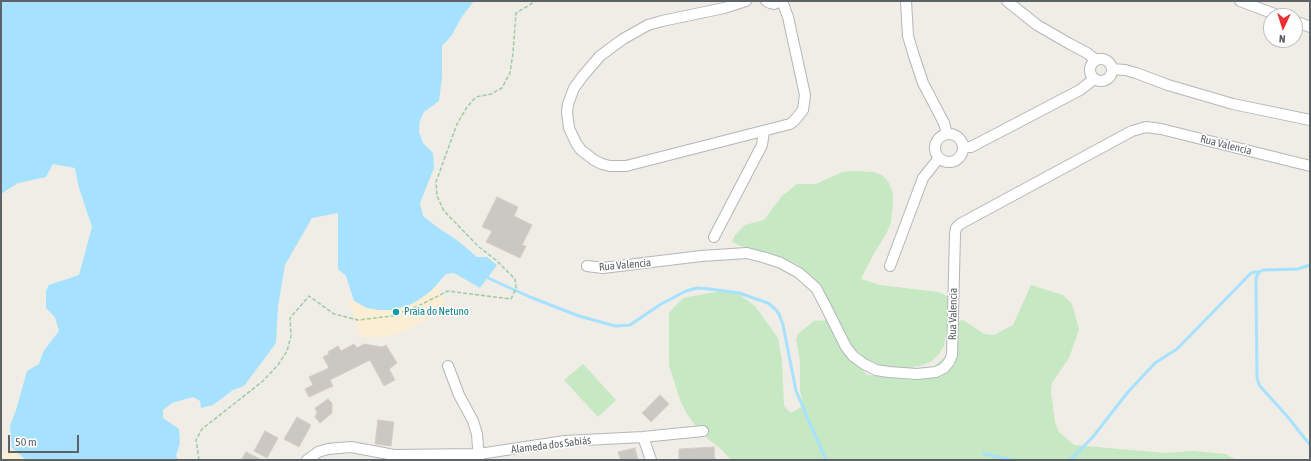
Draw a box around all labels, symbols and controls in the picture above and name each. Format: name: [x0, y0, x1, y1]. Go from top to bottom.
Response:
north arrow: [1263, 8, 1303, 48]
text: N: [1279, 33, 1286, 45]
street label: Rua Valencia: [1199, 132, 1253, 158]
street label: Rua Valencia: [598, 256, 652, 274]
street label: Rua Valencia: [946, 288, 960, 340]
place label: Praia do Netuno: [404, 305, 469, 319]
marker: Praia do Netuno: [391, 307, 401, 317]
scale bar: [10, 427, 81, 453]
street label: Alameda dos Sabiás: [510, 434, 592, 456]
text: 50 m: [15, 435, 37, 449]

